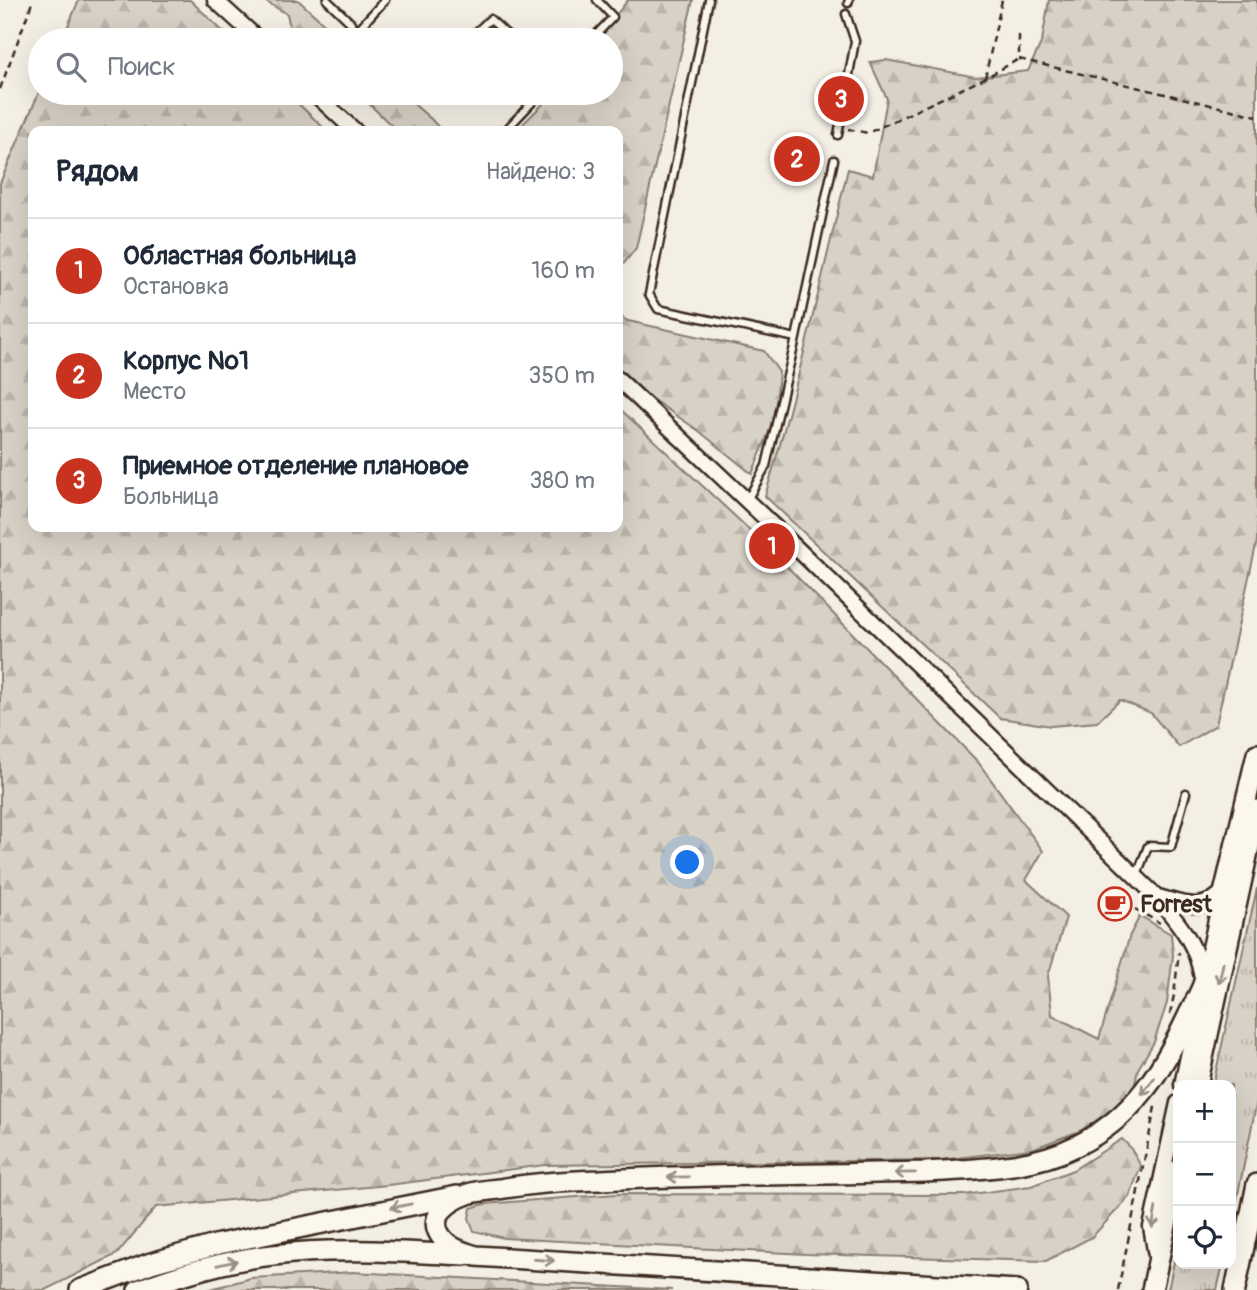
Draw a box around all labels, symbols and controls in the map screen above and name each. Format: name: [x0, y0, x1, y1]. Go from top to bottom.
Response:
search box: [28, 28, 623, 105]
icon: search: [52, 48, 90, 86]
text: Поиск: [108, 51, 176, 83]
pin: 3: [818, 73, 864, 125]
pin: 2: [774, 133, 820, 185]
text: Рядом: [56, 153, 139, 190]
text: Найдено: 3: [486, 157, 595, 186]
text: Областная больница: [123, 240, 356, 272]
text: 1: [75, 256, 84, 285]
text: 160 m: [531, 256, 595, 285]
text: Остановка: [123, 272, 229, 301]
text: Корпус №1: [123, 345, 249, 377]
text: 2: [73, 361, 85, 390]
text: 350 m: [529, 361, 595, 390]
text: Место: [123, 377, 186, 406]
text: Приемное отделение плановое: [123, 450, 468, 482]
text: 3: [73, 466, 85, 495]
text: 380 m: [529, 466, 595, 495]
text: Больница: [123, 482, 219, 511]
pin: 1: [749, 520, 795, 572]
your location: [670, 845, 704, 879]
cafe icon: Forrest: [1096, 885, 1134, 923]
place label: Forrest: [1140, 890, 1213, 919]
one-way arrow: [1214, 961, 1228, 984]
one-way arrow: [1140, 1077, 1155, 1095]
map controls: [1173, 1080, 1236, 1269]
button: +: [1173, 1080, 1236, 1143]
button: −: [1173, 1143, 1236, 1206]
one-way arrow: [894, 1166, 917, 1179]
one-way arrow: [667, 1170, 690, 1184]
one-way arrow: [390, 1200, 413, 1214]
one-way arrow: [1147, 1206, 1160, 1229]
button: locate: [1173, 1206, 1236, 1269]
one-way arrow: [533, 1254, 556, 1267]
one-way arrow: [215, 1256, 238, 1270]

